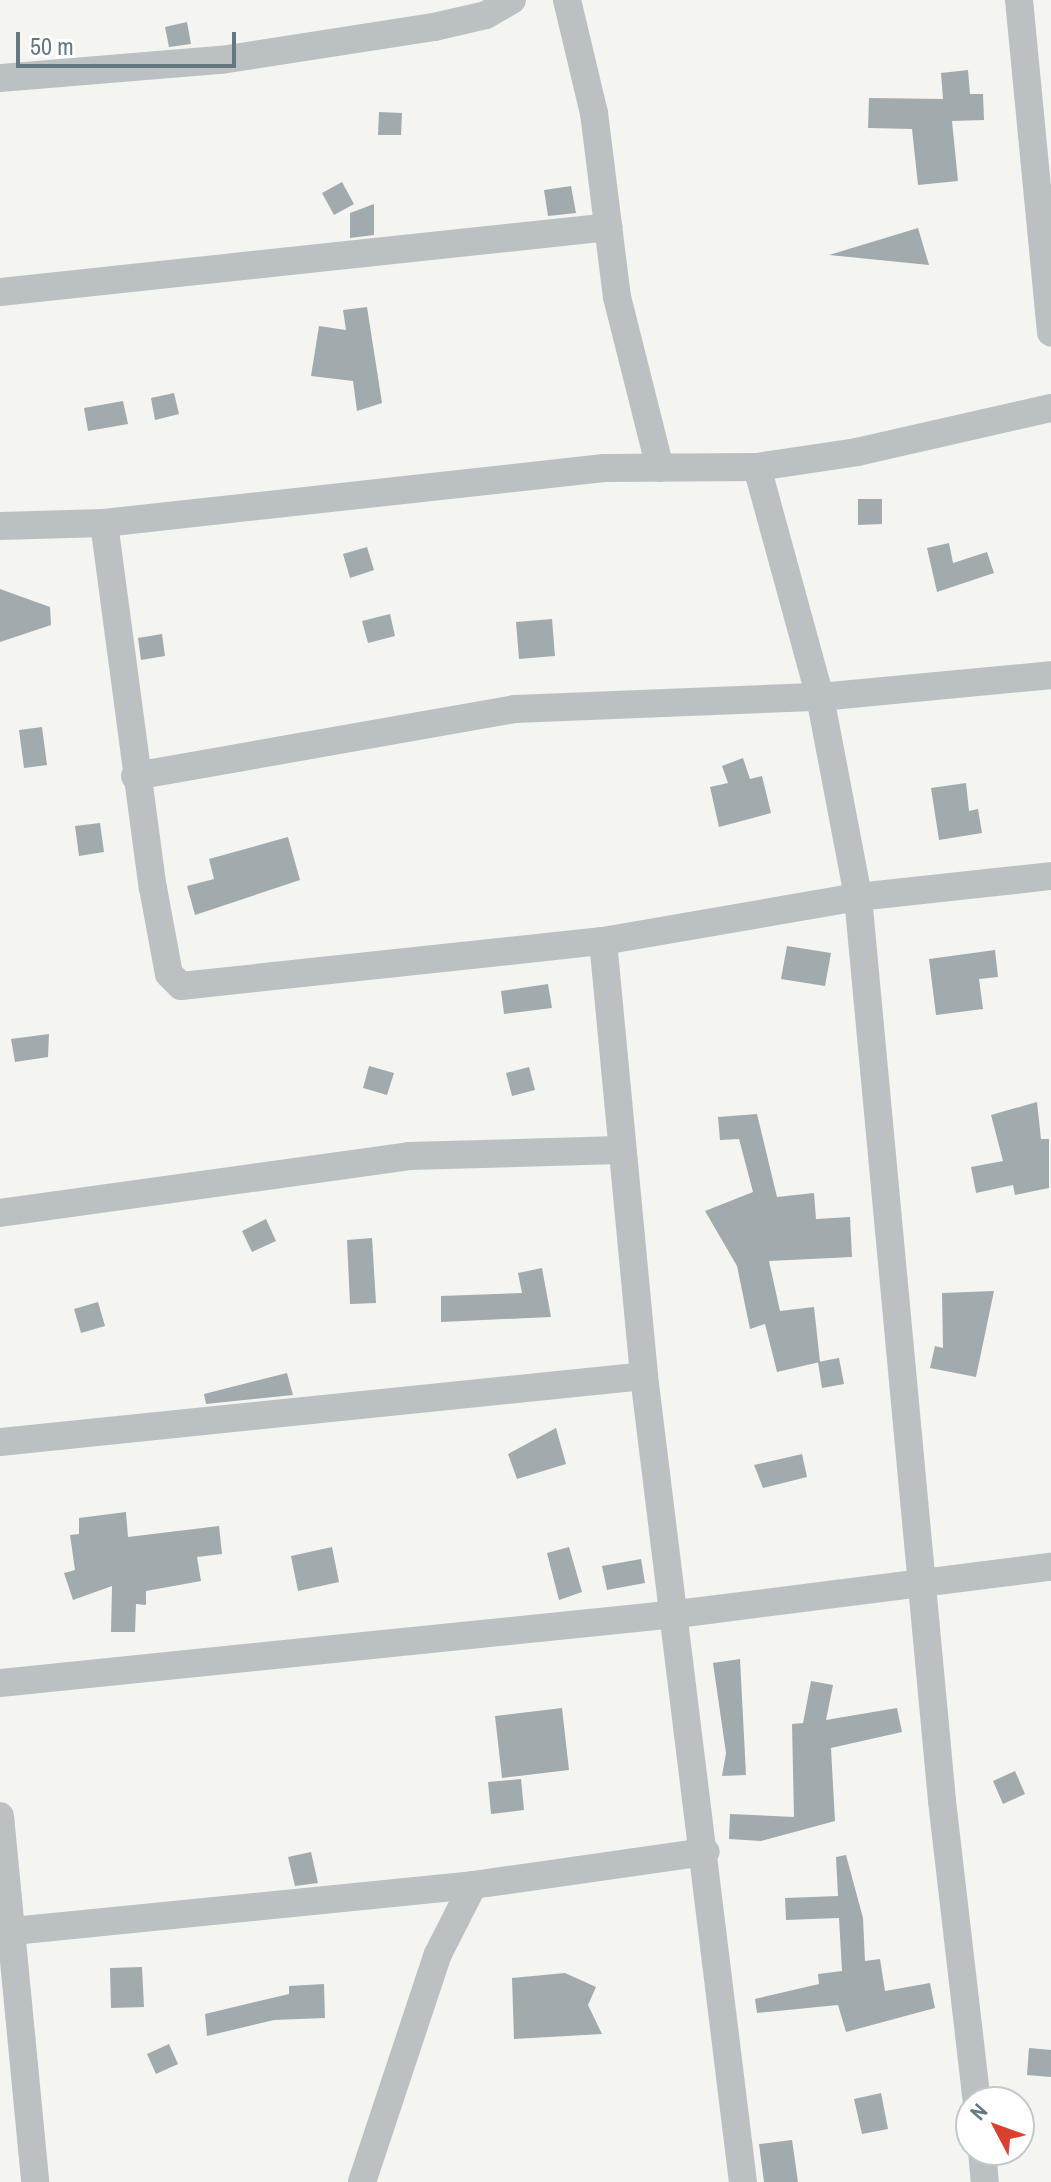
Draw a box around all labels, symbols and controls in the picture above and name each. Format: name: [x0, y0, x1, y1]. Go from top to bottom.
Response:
scale bar: [20, 16, 240, 66]
text: 50 m: [30, 30, 74, 62]
north arrow: [955, 2086, 1035, 2166]
text: N: [963, 2097, 994, 2126]

